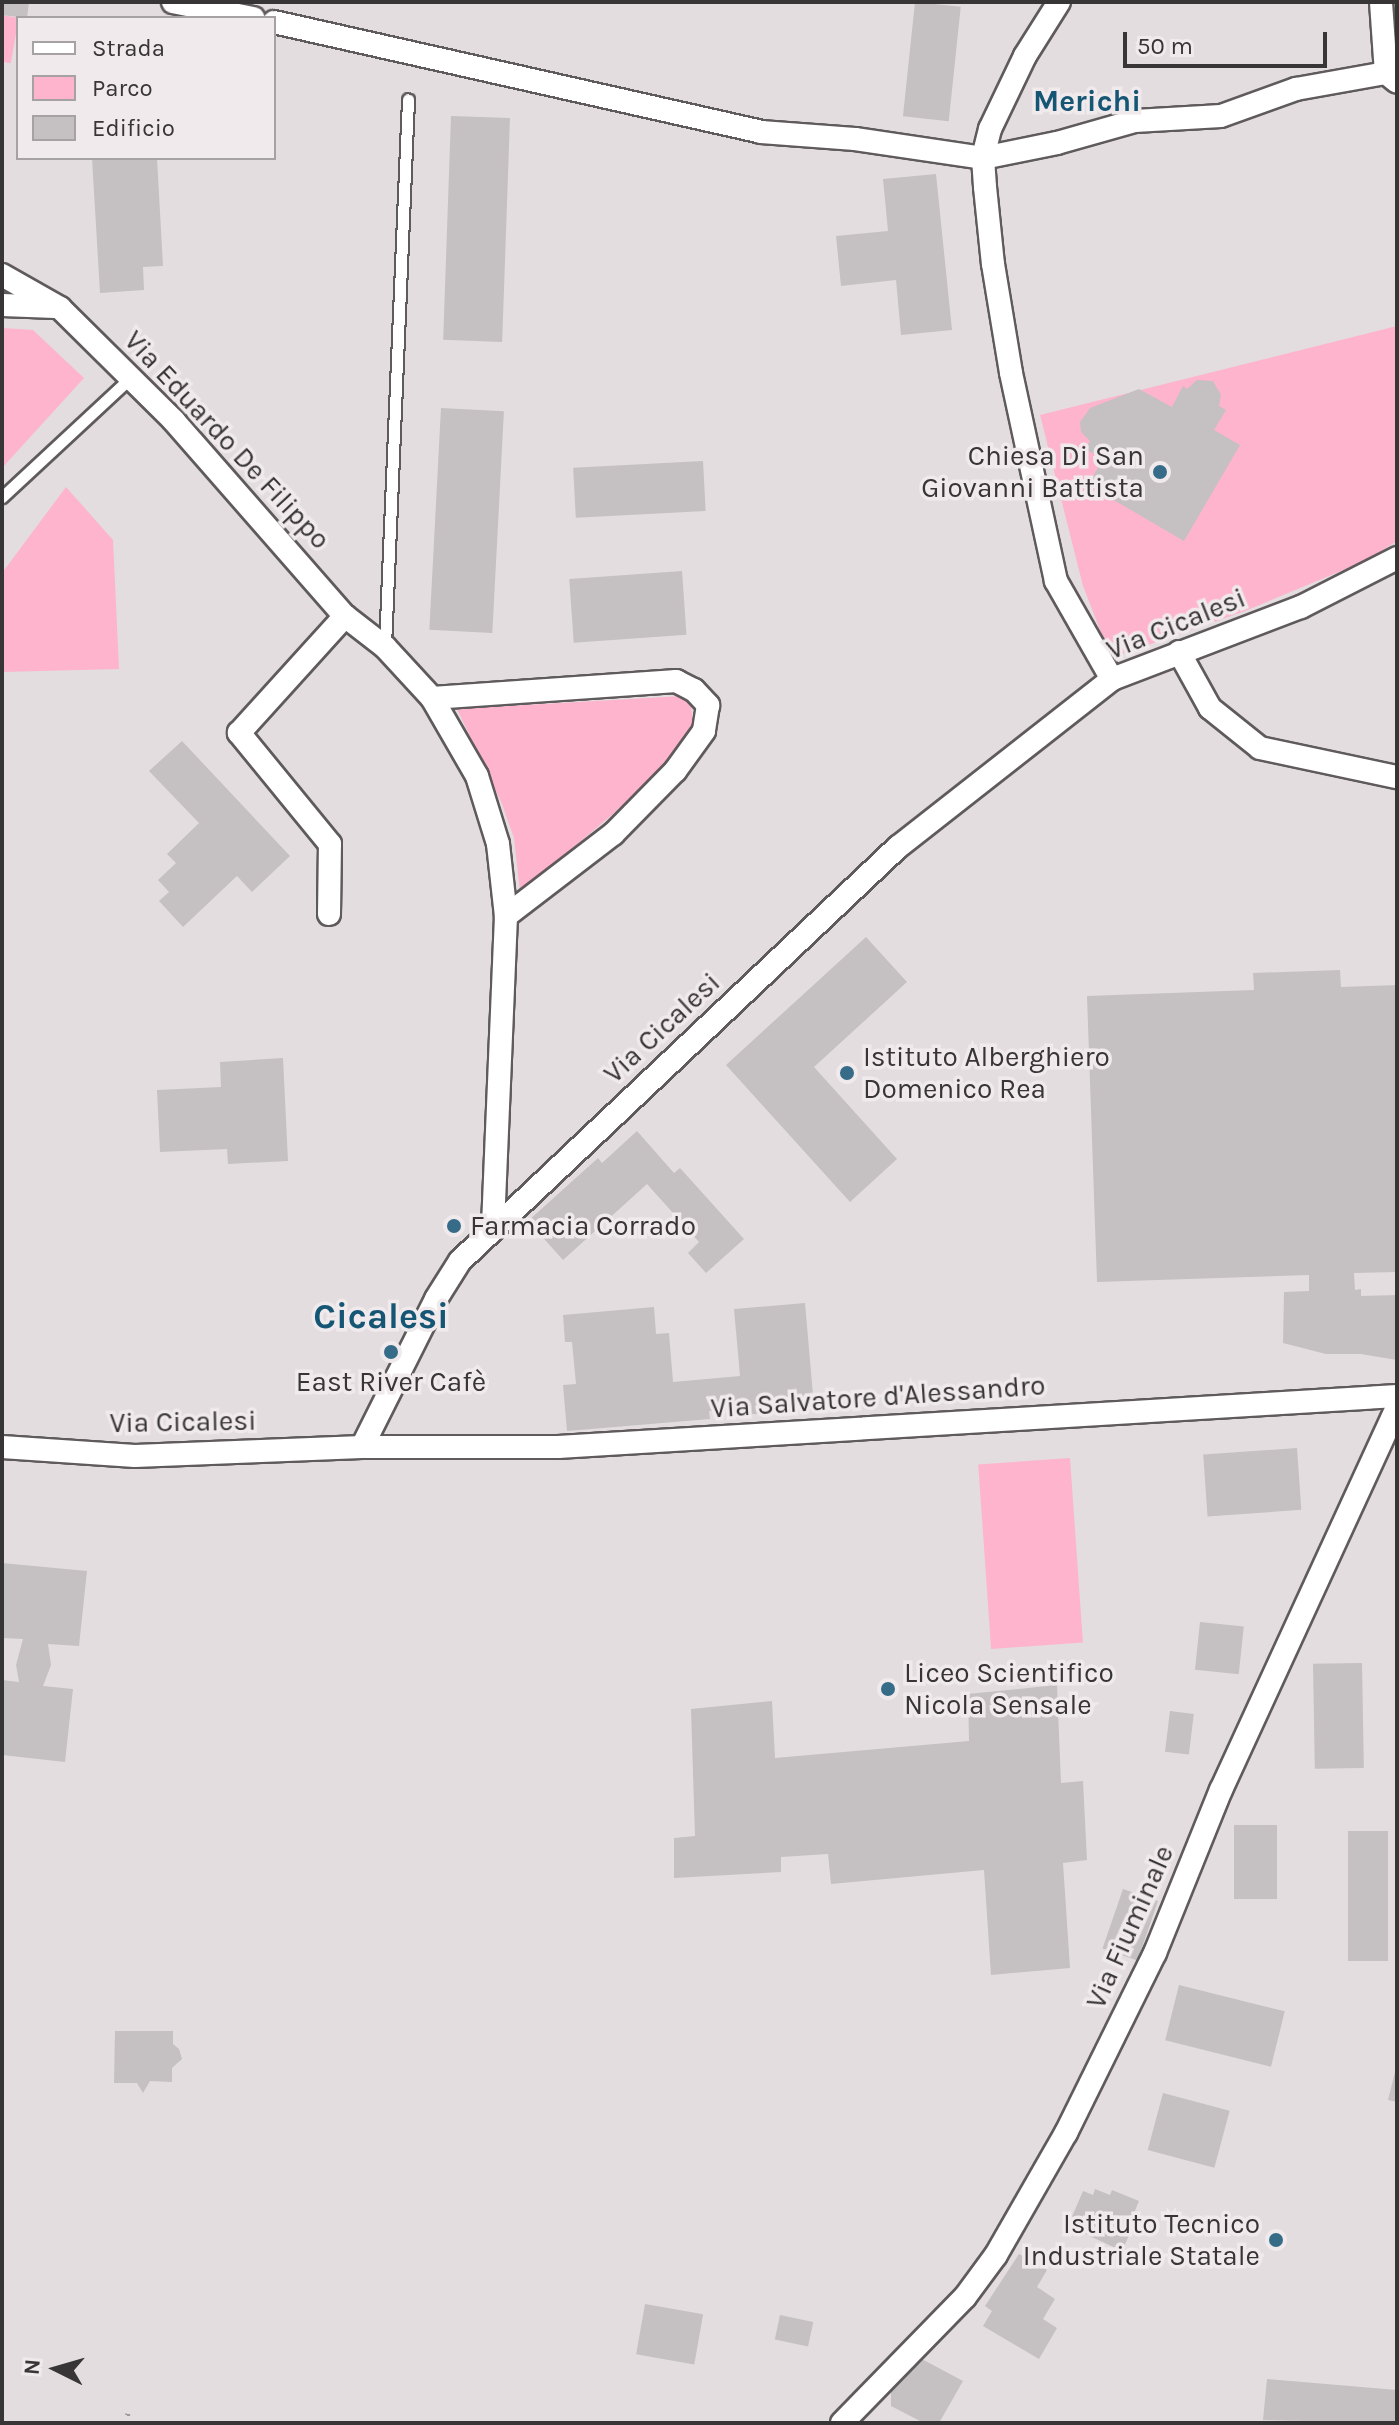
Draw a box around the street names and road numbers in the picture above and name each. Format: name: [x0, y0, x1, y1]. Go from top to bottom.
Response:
street label: Via Eduardo De Filippo: [117, 324, 337, 556]
street label: Via Cicalesi: [1102, 581, 1250, 667]
street label: Via Cicalesi: [597, 966, 727, 1090]
street label: Via Salvatore d'Alessandro: [710, 1369, 1046, 1425]
street label: Via Cicalesi: [109, 1404, 257, 1440]
street label: Via Fiuminale: [1079, 1840, 1181, 2014]

